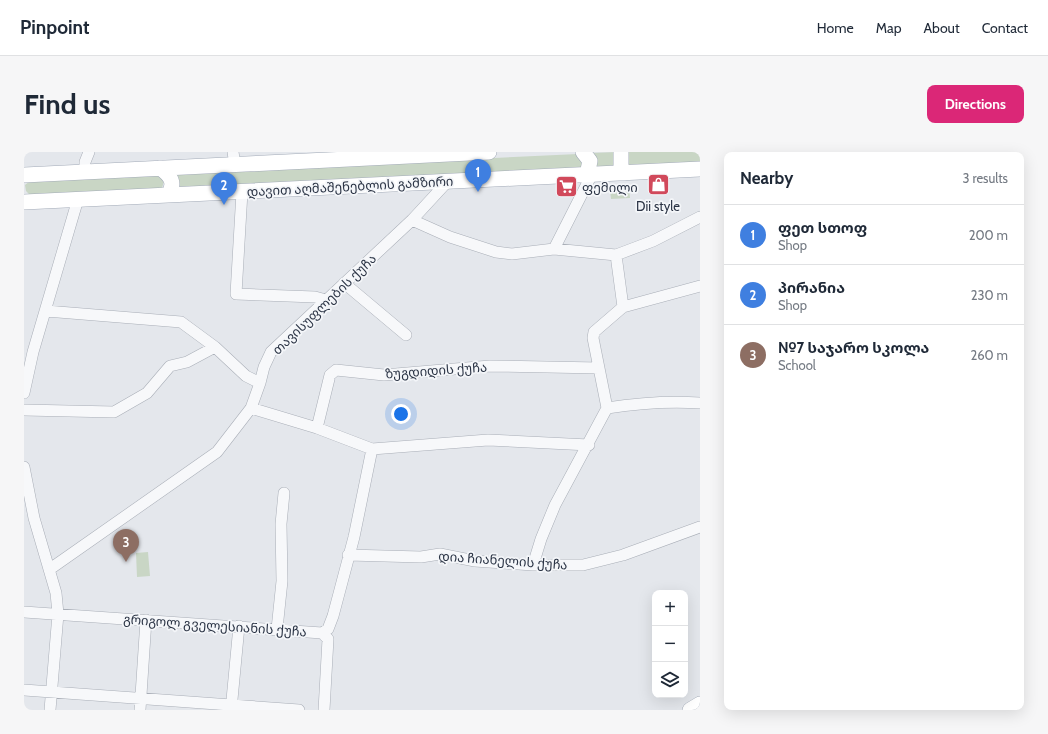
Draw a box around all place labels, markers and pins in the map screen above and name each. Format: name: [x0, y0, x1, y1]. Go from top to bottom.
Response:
pin: 1: [465, 159, 491, 192]
shop icon: Dii style: [645, 171, 671, 197]
pin: 2: [211, 172, 237, 205]
supermarket icon: ფემილი: [554, 174, 580, 200]
place label: ფემილი: [582, 179, 638, 196]
place label: Dii style: [636, 198, 680, 214]
pin: 3: [113, 529, 139, 562]

